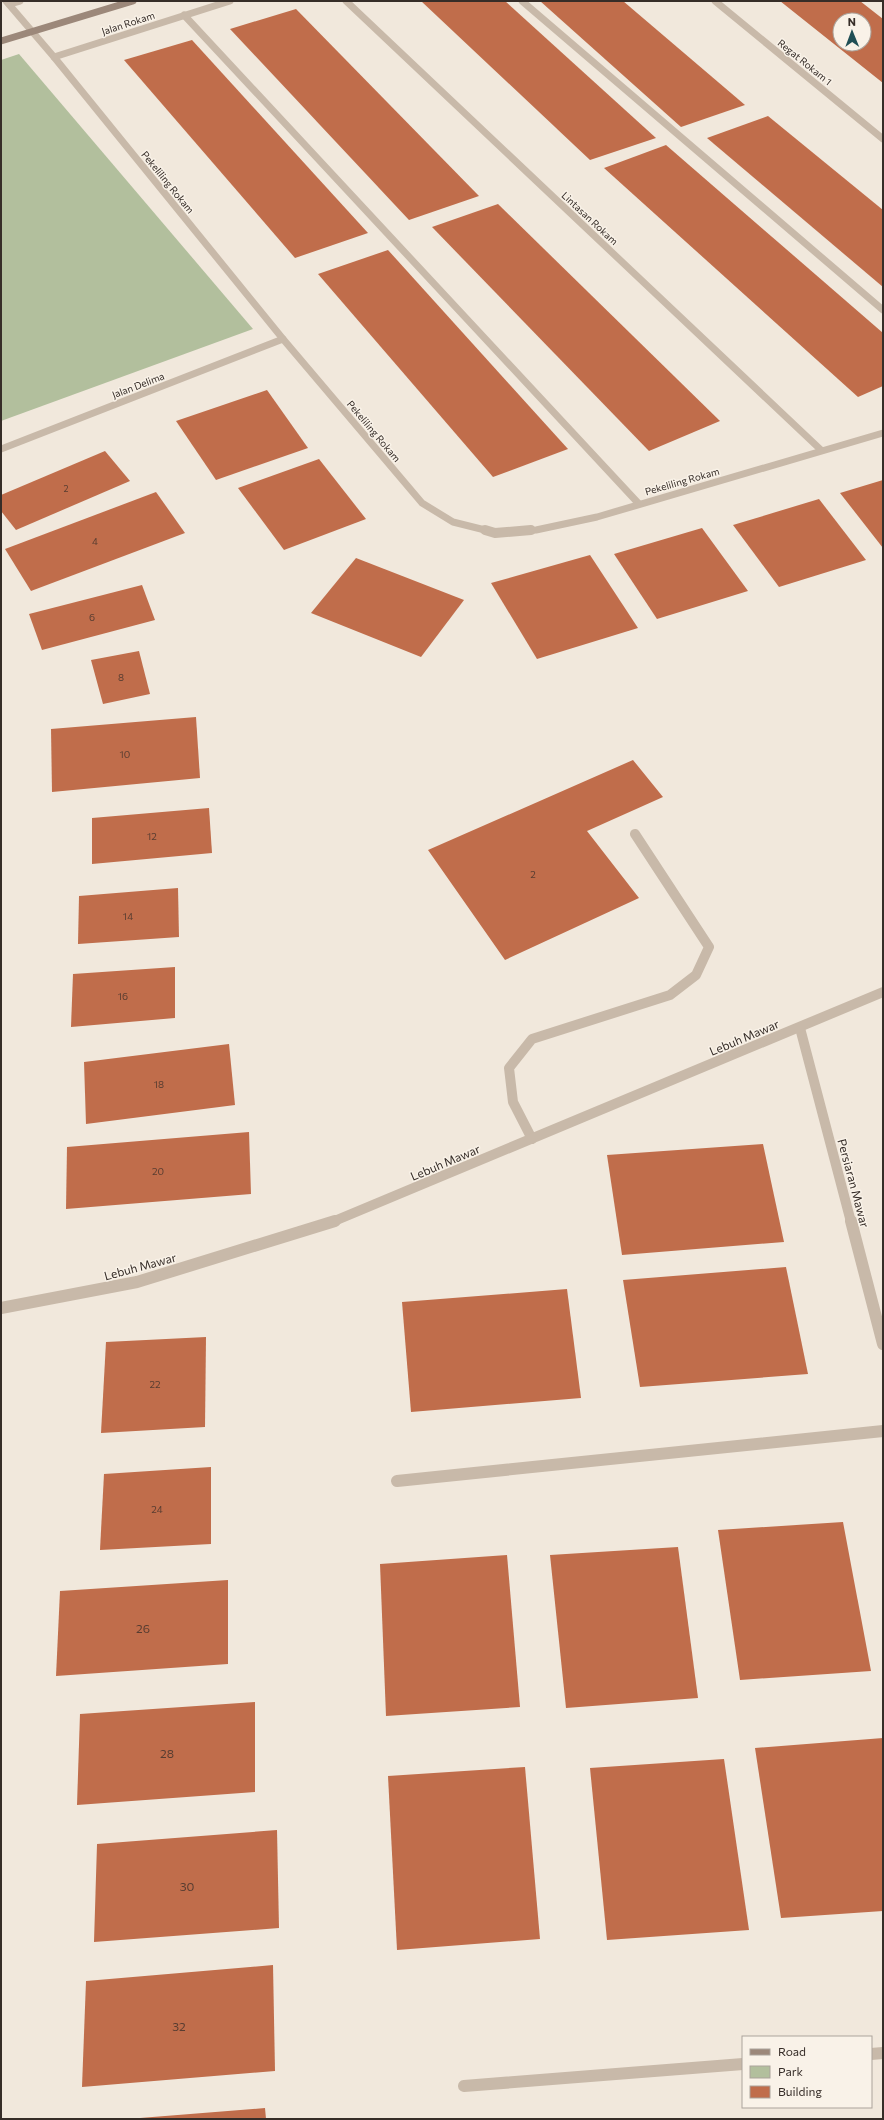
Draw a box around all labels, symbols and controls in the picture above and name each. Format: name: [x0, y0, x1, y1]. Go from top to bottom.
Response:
street label: Jalan Rokam: [100, 9, 156, 37]
north arrow: [832, 12, 872, 52]
text: N: [848, 15, 856, 28]
street label: Regat Rokam 1: [776, 37, 834, 87]
street label: Pekeliling Rokam: [139, 148, 197, 216]
street label: Lintasan Rokam: [559, 189, 621, 247]
street label: Jalan Delima: [110, 369, 166, 401]
street label: Pekeliling Rokam: [345, 398, 403, 464]
street label: Pekeliling Rokam: [643, 465, 721, 497]
house number: 2: [64, 483, 69, 494]
house number: 4: [92, 535, 98, 547]
house number: 6: [89, 611, 95, 623]
house number: 8: [118, 671, 124, 683]
house number: 10: [120, 748, 130, 760]
house number: 12: [147, 830, 157, 842]
house number: 2: [530, 868, 536, 880]
house number: 14: [123, 910, 133, 922]
house number: 16: [118, 990, 128, 1002]
street label: Lebuh Mawar: [707, 1016, 781, 1058]
house number: 18: [154, 1078, 164, 1090]
street label: Persiaran Mawar: [835, 1137, 873, 1229]
street label: Lebuh Mawar: [408, 1141, 482, 1183]
house number: 20: [152, 1165, 164, 1177]
street label: Lebuh Mawar: [102, 1250, 178, 1282]
house number: 22: [149, 1378, 161, 1390]
house number: 24: [151, 1503, 163, 1515]
house number: 26: [136, 1621, 150, 1635]
house number: 28: [160, 1746, 174, 1760]
house number: 30: [180, 1879, 195, 1893]
house number: 32: [172, 2019, 186, 2033]
legend: [742, 2036, 872, 2108]
text: Road: [778, 2044, 806, 2058]
text: Park: [778, 2064, 804, 2078]
text: Building: [778, 2084, 822, 2098]

